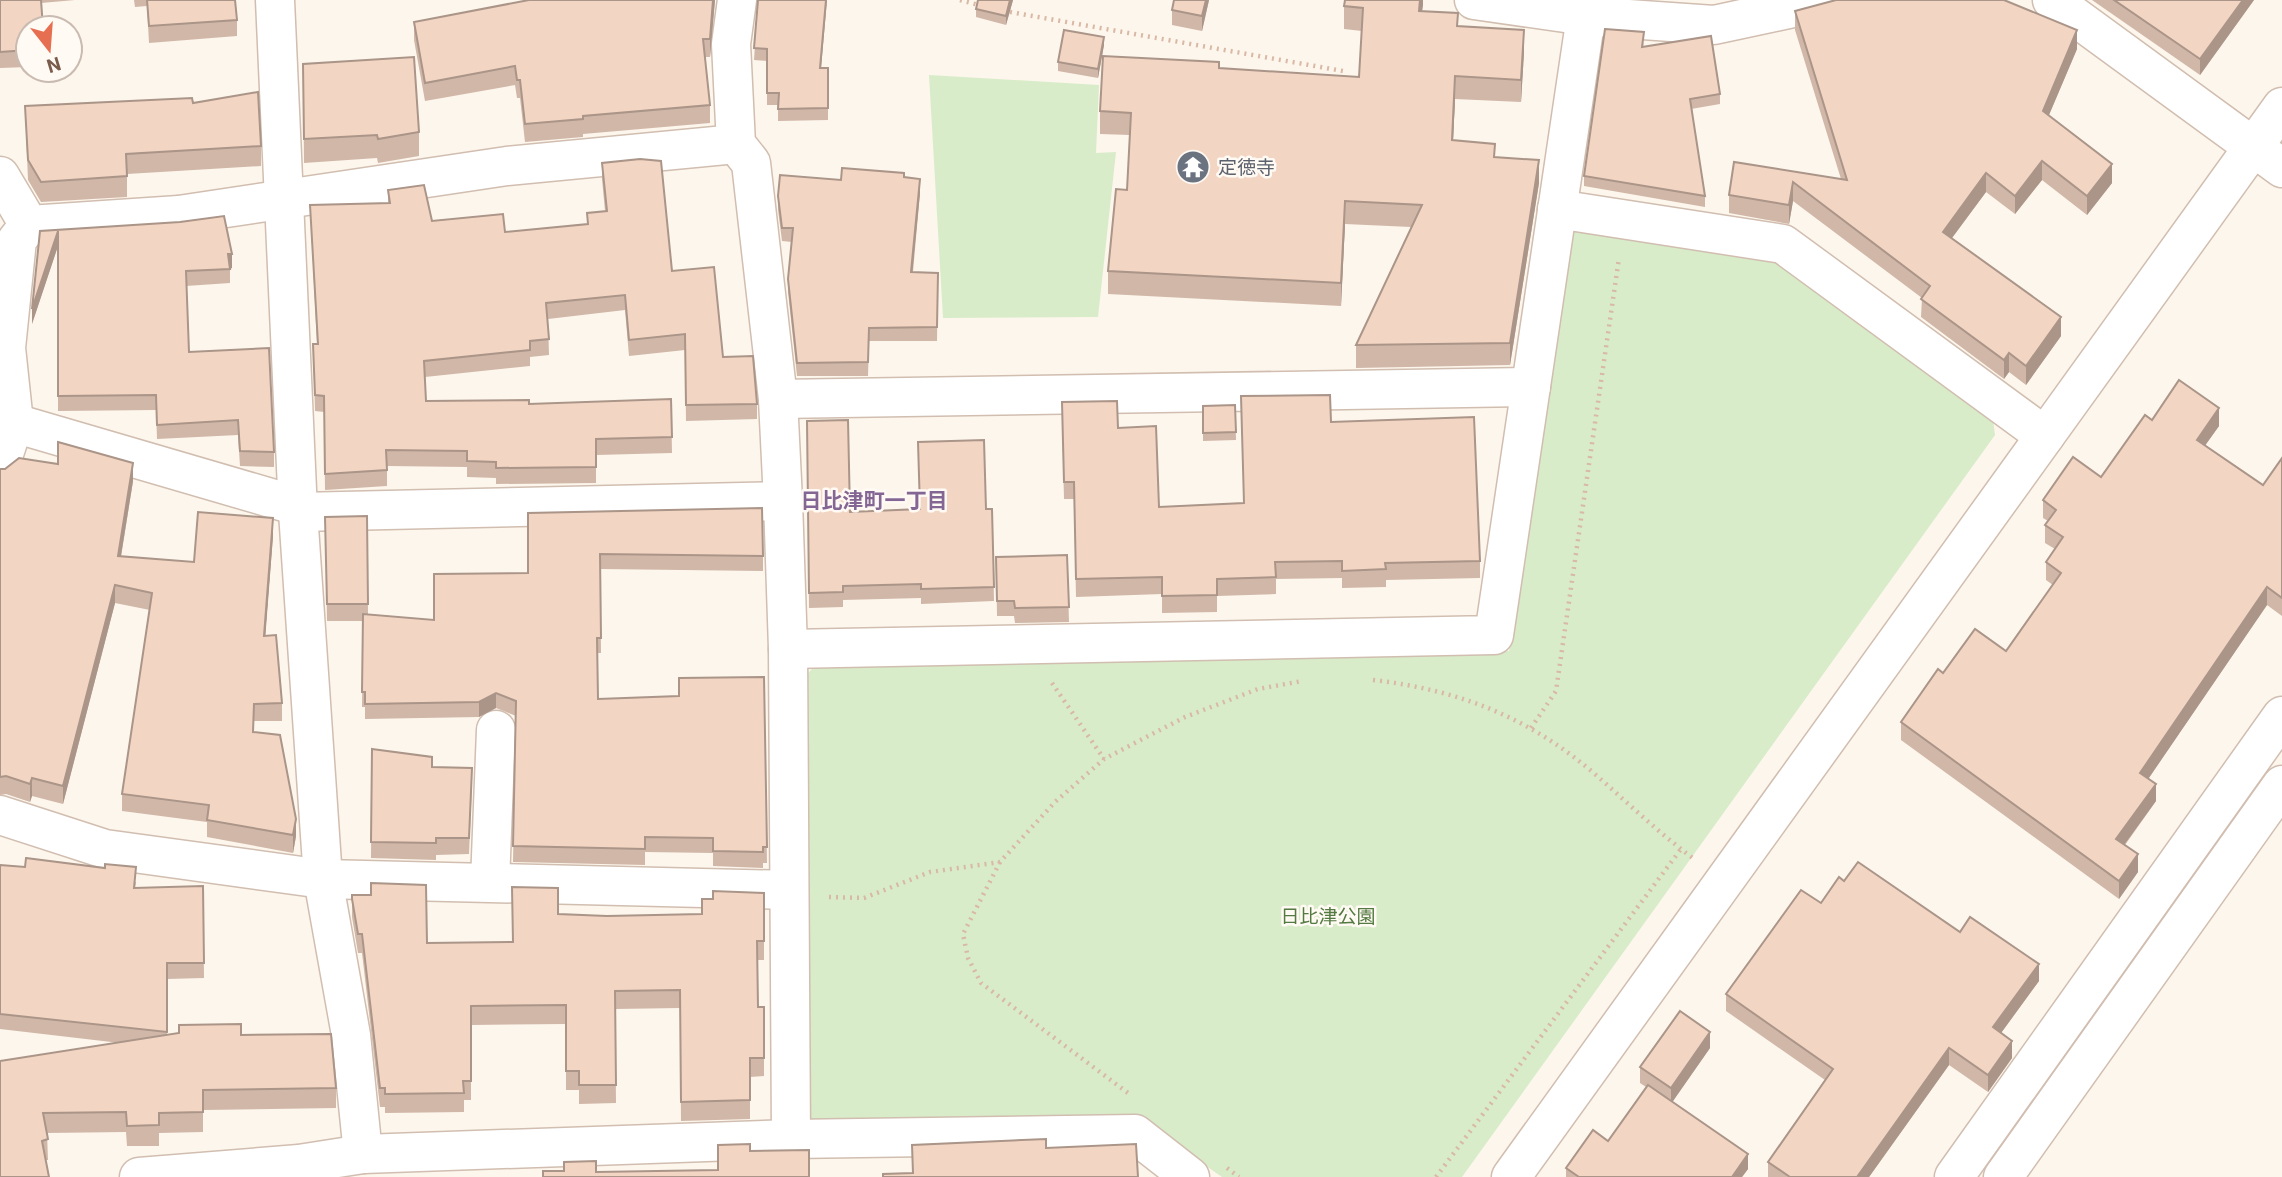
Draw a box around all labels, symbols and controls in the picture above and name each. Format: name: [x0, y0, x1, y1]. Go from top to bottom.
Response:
north arrow: [14, 14, 84, 84]
text: N: [44, 52, 64, 78]
temple icon: 定徳寺: [1174, 148, 1212, 186]
place label: 定徳寺: [1218, 156, 1275, 179]
district label: 日比津町一丁目: [801, 489, 948, 513]
park label: 日比津公園: [1280, 905, 1376, 928]

